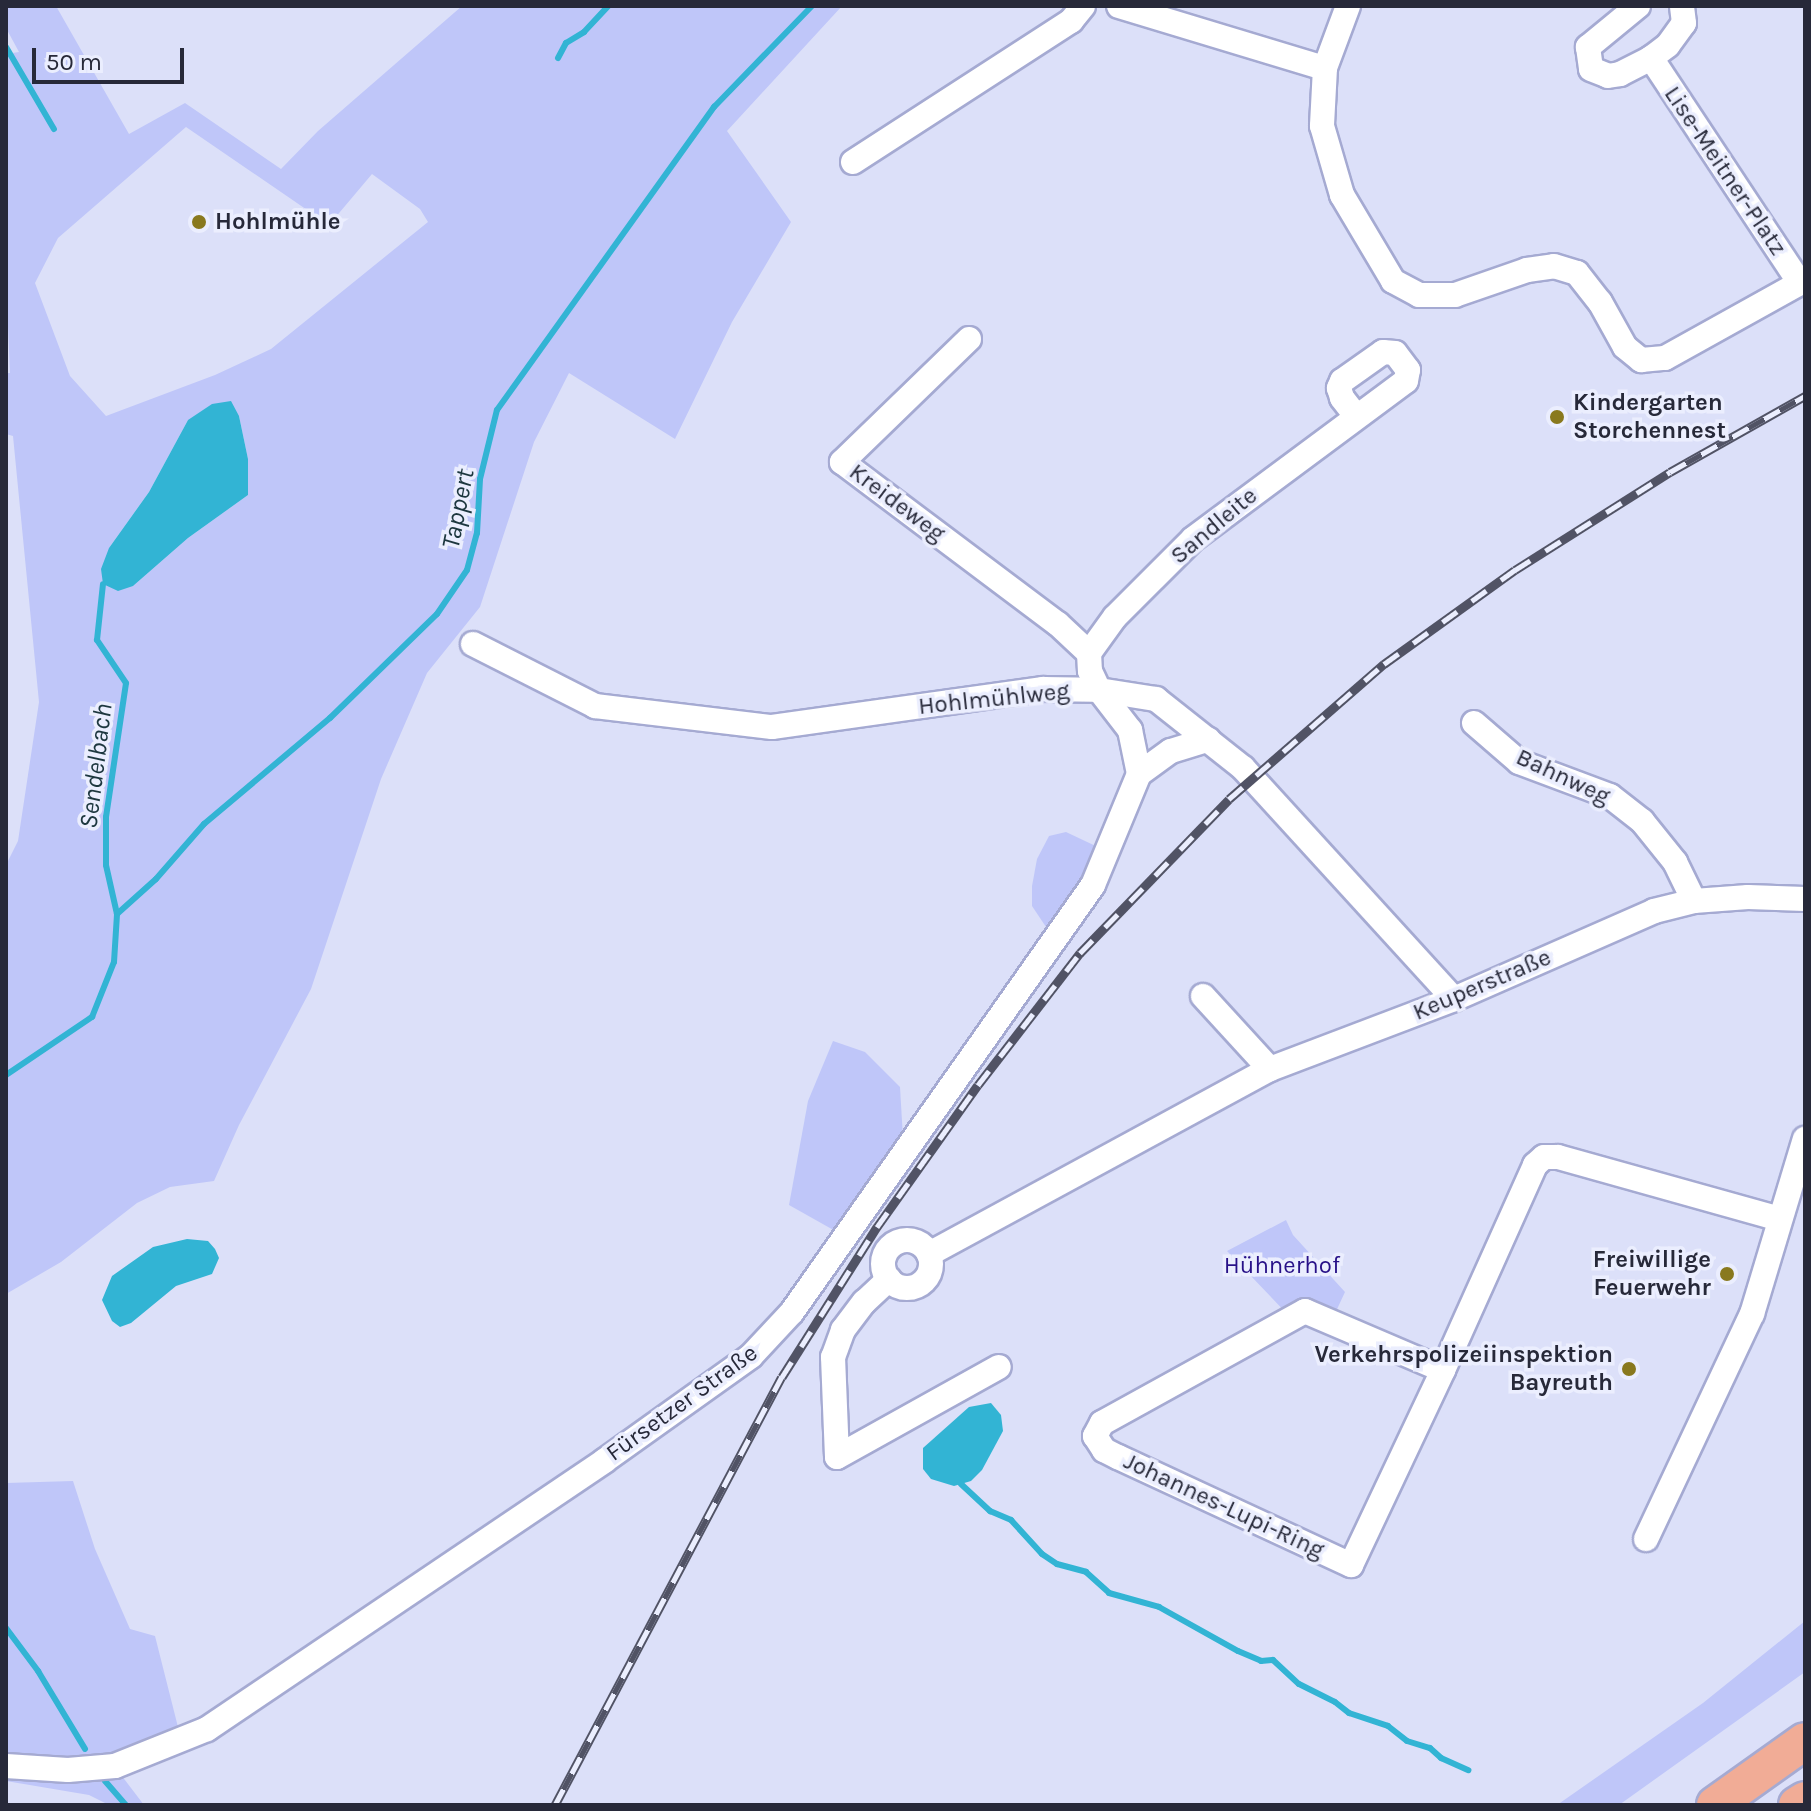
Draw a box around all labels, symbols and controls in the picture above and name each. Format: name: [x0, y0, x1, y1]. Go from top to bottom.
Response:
scale bar: [36, 32, 188, 82]
text: 50 m: [46, 48, 102, 76]
street label: Lise-Meitner-Platz: [1658, 81, 1792, 261]
place label: Hohlmühle: [215, 208, 341, 236]
marker: Hohlmühle: [190, 213, 208, 231]
place label: Kindergarten Storchennest: [1573, 389, 1726, 445]
marker: Kindergarten Storchennest: [1548, 408, 1566, 426]
street label: Kreideweg: [843, 458, 951, 548]
water label: Tappert: [435, 467, 481, 551]
street label: Sandleite: [1165, 482, 1263, 570]
street label: Hohlmühlweg: [917, 677, 1071, 721]
water label: Sendelbach: [73, 702, 119, 830]
street label: Bahnweg: [1511, 743, 1615, 811]
street label: Keuperstraße: [1409, 943, 1555, 1027]
place label: Freiwillige Feuerwehr: [1593, 1246, 1711, 1302]
park label: Hühnerhof: [1224, 1252, 1340, 1280]
marker: Freiwillige Feuerwehr: [1718, 1265, 1736, 1283]
street label: Fürsetzer Straße: [601, 1339, 763, 1467]
place label: Verkehrspolizeiinspektion Bayreuth: [1315, 1341, 1613, 1397]
marker: Verkehrspolizeiinspektion Bayreuth: [1620, 1360, 1638, 1378]
street label: Johannes-Lupi-Ring: [1119, 1447, 1329, 1565]

